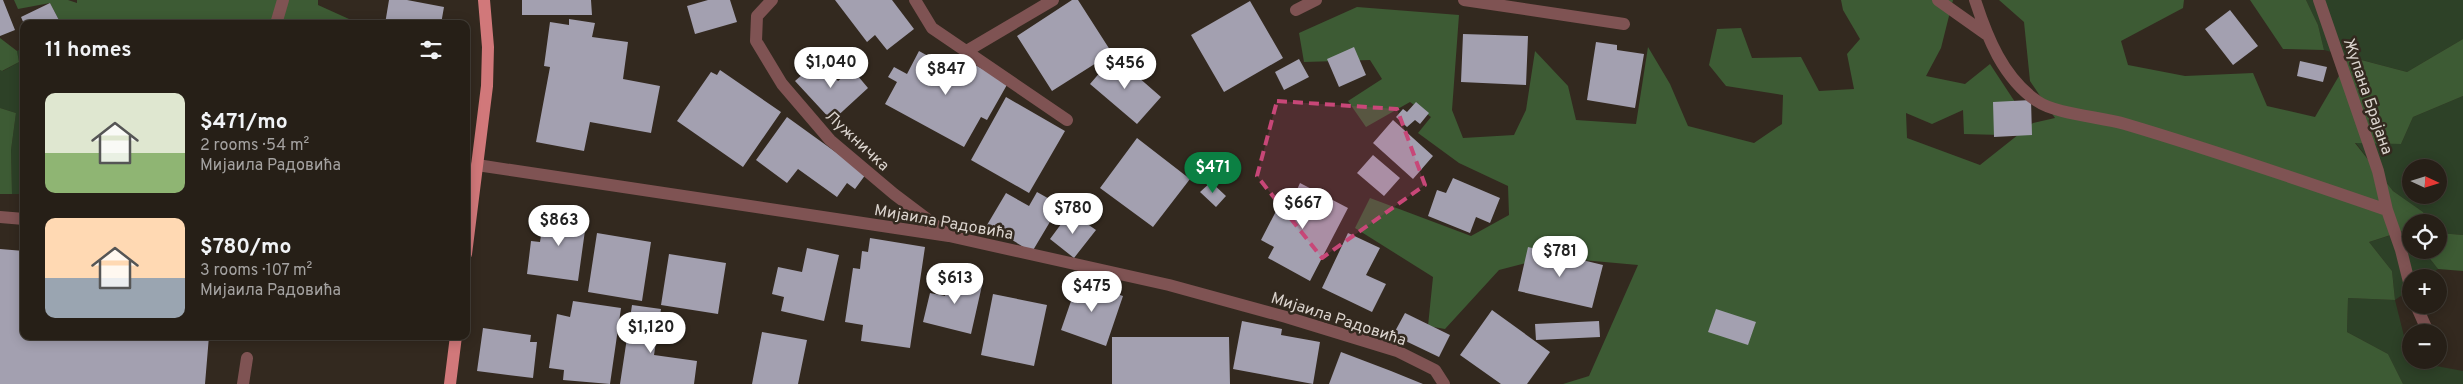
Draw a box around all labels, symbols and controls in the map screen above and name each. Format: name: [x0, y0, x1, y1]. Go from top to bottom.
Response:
icon: filters: [417, 36, 445, 64]
street label: Жупана Брајана: [2338, 36, 2396, 157]
text: 11 homes: [45, 37, 132, 64]
pin: $1,040: [790, 46, 872, 89]
pin: $456: [1095, 48, 1155, 90]
text: $1,040: [805, 53, 857, 73]
pin: $847: [916, 54, 976, 96]
text: $456: [1105, 54, 1145, 74]
text: $847: [927, 60, 965, 80]
street label: Лужничка: [820, 107, 893, 176]
text: $471/mo: [200, 109, 288, 136]
icon: home: [85, 113, 145, 173]
text: 2 rooms · 54 m²: [200, 136, 309, 156]
pin: $471: [1183, 152, 1243, 194]
text: Мијаила Радовића: [200, 156, 341, 176]
text: $471: [1195, 158, 1231, 178]
north arrow: [2402, 159, 2448, 204]
map controls: [2402, 159, 2447, 369]
pin: $667: [1273, 188, 1333, 230]
pin: $780: [1043, 192, 1103, 235]
text: $667: [1284, 194, 1322, 214]
text: $780: [1054, 199, 1092, 219]
street label: Мијаила Радовића: [872, 201, 1015, 245]
pin: $863: [529, 204, 589, 247]
text: $863: [539, 211, 579, 231]
button: locate: [2402, 214, 2447, 259]
text: $780/mo: [200, 234, 291, 261]
pin: $781: [1530, 236, 1590, 278]
icon: home: [85, 238, 145, 298]
text: $781: [1543, 242, 1577, 262]
text: 3 rooms · 107 m²: [200, 261, 312, 281]
pin: $613: [925, 262, 985, 305]
text: $613: [937, 269, 973, 289]
button: +: [2402, 269, 2447, 314]
pin: $475: [1062, 270, 1122, 313]
text: $475: [1073, 277, 1111, 297]
text: Мијаила Радовића: [200, 281, 341, 301]
street label: Мијаила Радовића: [1268, 289, 1409, 351]
pin: $1,120: [610, 312, 692, 354]
text: $1,120: [628, 318, 674, 338]
button: −: [2402, 324, 2447, 369]

